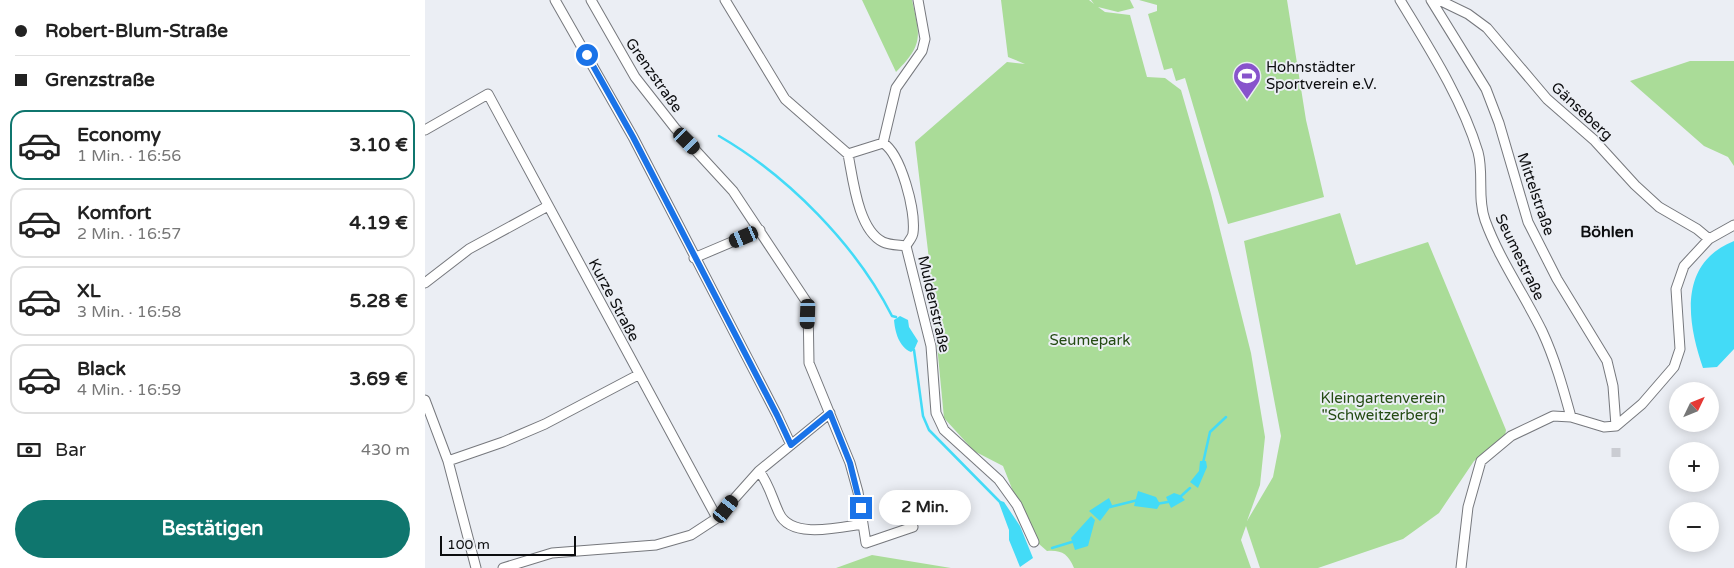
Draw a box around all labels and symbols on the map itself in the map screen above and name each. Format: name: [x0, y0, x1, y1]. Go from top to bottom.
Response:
street label: Grenzstraße: [622, 34, 686, 116]
route start: [576, 44, 598, 66]
place label: Hohnstädter Sportverein e.V.: [1266, 58, 1377, 93]
sports icon: Hohnstädter Sportverein e.V.: [1232, 61, 1262, 100]
street label: Gänseberg: [1547, 78, 1617, 144]
car: [671, 125, 702, 157]
street label: Mittelstraße: [1513, 150, 1559, 238]
street label: Seumestraße: [1491, 211, 1549, 303]
district label: Böhlen: [1580, 222, 1634, 242]
car: [727, 224, 760, 250]
street label: Muldenstraße: [914, 254, 954, 354]
street label: Kurze Straße: [585, 256, 643, 344]
car: [799, 299, 816, 329]
park label: Seumepark: [1050, 331, 1130, 349]
north arrow: [1669, 382, 1719, 432]
park label: Kleingartenverein "Schweitzerberg": [1320, 389, 1446, 424]
callout: 2 Min.: [879, 490, 971, 526]
car: [710, 493, 741, 525]
route end: [850, 497, 872, 519]
scale bar: [440, 533, 576, 556]

